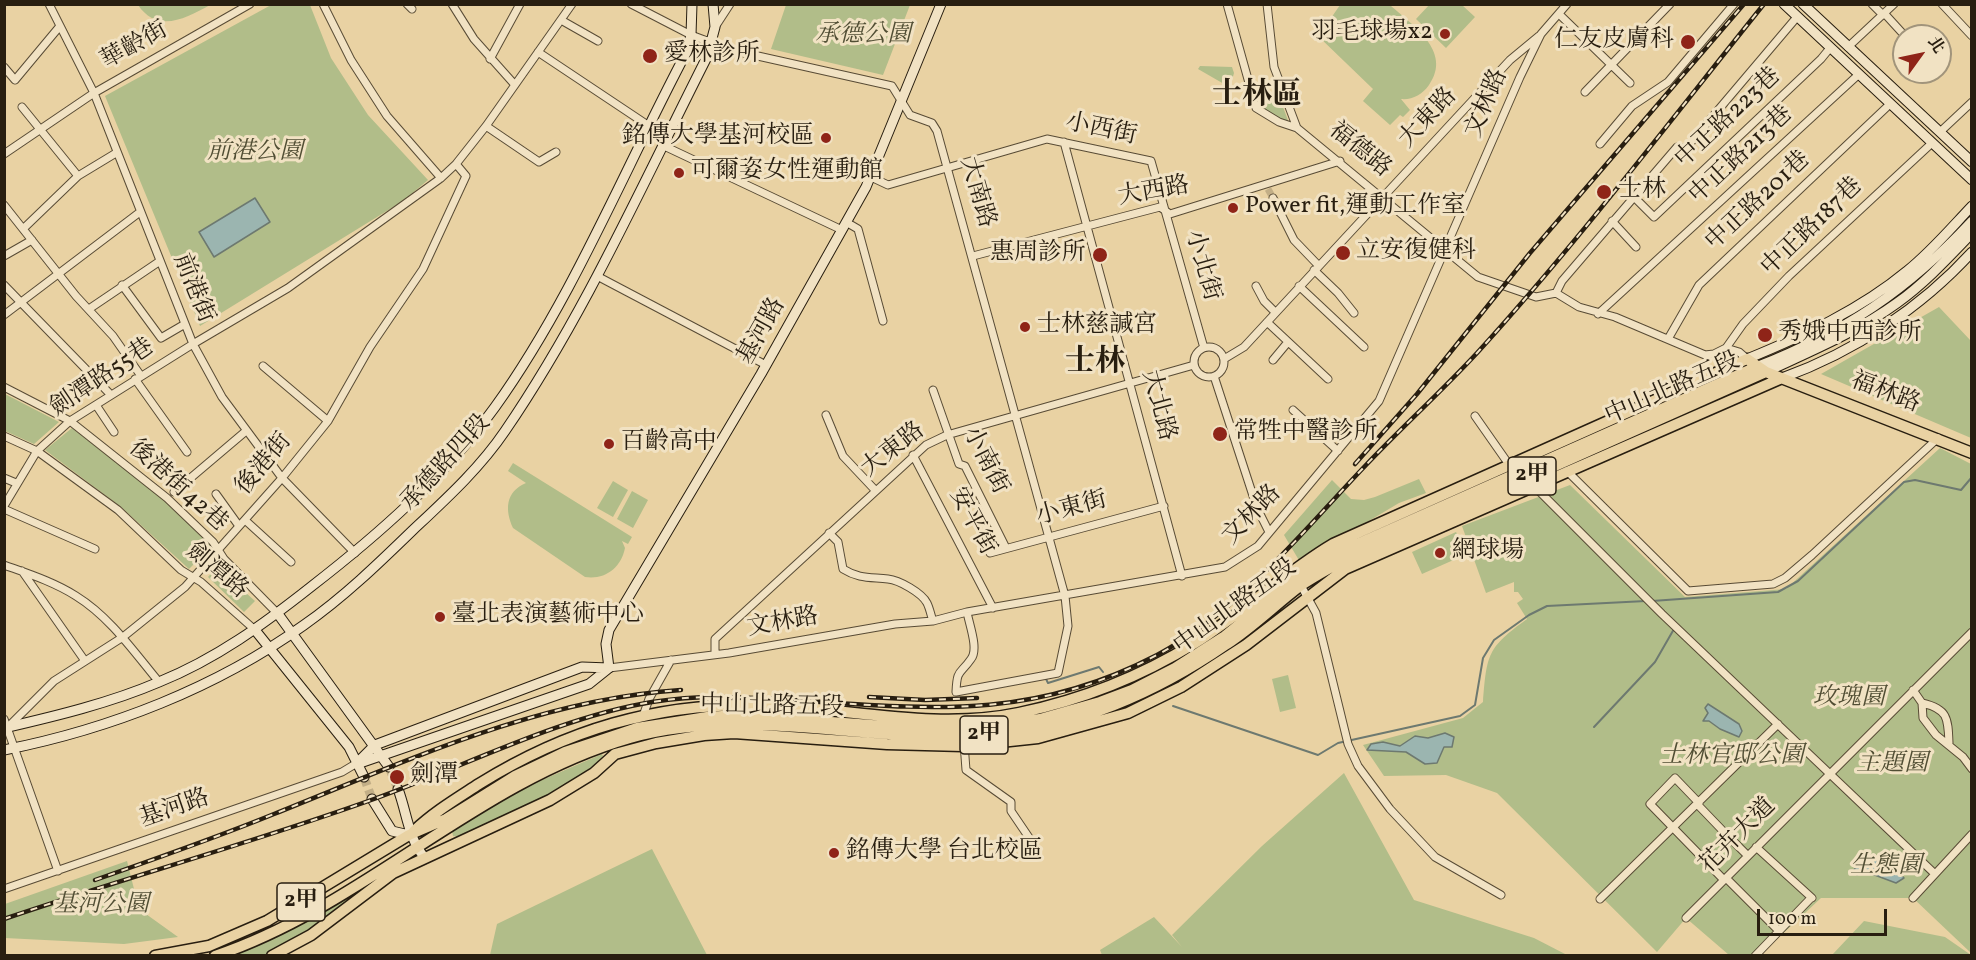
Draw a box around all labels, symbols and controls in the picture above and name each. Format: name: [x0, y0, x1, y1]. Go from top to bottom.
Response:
street label: 華齡街: [97, 17, 173, 77]
place label: 羽毛球場x2: [1312, 20, 1433, 48]
park label: 承德公園: [815, 23, 911, 51]
north arrow: [1892, 24, 1952, 84]
marker: 羽毛球場x2: [1438, 27, 1452, 41]
place label: 仁友皮膚科: [1554, 28, 1674, 56]
marker: 仁友皮膚科: [1679, 33, 1697, 51]
text: 北: [1922, 33, 1949, 58]
place label: 愛林診所: [664, 42, 760, 70]
marker: 愛林診所: [641, 47, 659, 65]
street label: 中正路223巷: [1670, 63, 1788, 175]
street label: 文林路: [1461, 65, 1515, 143]
district label: 士林區: [1212, 79, 1302, 115]
street label: 大東路: [1394, 83, 1464, 155]
street label: 中正路213巷: [1684, 101, 1800, 211]
street label: 小西街: [1063, 109, 1139, 153]
street label: 福德路: [1322, 117, 1396, 185]
place label: 銘傳大學基河校區: [622, 124, 814, 152]
marker: 銘傳大學基河校區: [819, 131, 833, 145]
park label: 前港公園: [207, 140, 303, 168]
street label: 中正路201巷: [1701, 146, 1817, 258]
street label: 大南路: [952, 154, 1000, 232]
place label: 可爾姿女性運動館: [691, 159, 883, 187]
marker: 可爾姿女性運動館: [672, 166, 686, 180]
street label: 大西路: [1116, 173, 1192, 213]
street label: 中正路187巷: [1757, 173, 1869, 283]
place label: 士林: [1618, 178, 1666, 206]
marker: 士林: [1595, 183, 1613, 201]
place label: Power fit,運動工作室: [1245, 194, 1465, 222]
marker: Power fit,運動工作室: [1226, 201, 1240, 215]
street label: 小北街: [1177, 227, 1225, 305]
place label: 立安復健科: [1356, 239, 1476, 267]
place label: 惠周診所: [990, 241, 1086, 269]
marker: 立安復健科: [1334, 244, 1352, 262]
marker: 惠周診所: [1091, 246, 1109, 264]
street label: 前港街: [165, 250, 219, 328]
street label: 基河路: [733, 294, 793, 370]
place label: 士林慈諴宮: [1037, 313, 1157, 341]
marker: 士林慈諴宮: [1018, 320, 1032, 334]
place label: 秀娥中西診所: [1778, 321, 1922, 349]
marker: 秀娥中西診所: [1756, 326, 1774, 344]
street label: 劍潭路55巷: [46, 334, 160, 424]
district label: 士林: [1065, 346, 1125, 382]
street label: 中山北路五段: [1601, 348, 1745, 432]
street label: 大北路: [1134, 367, 1180, 445]
street label: 福林路: [1846, 368, 1924, 420]
street label: 承德路四段: [396, 410, 498, 518]
street label: 大東路: [857, 417, 931, 485]
place label: 常牲中醫診所: [1234, 420, 1378, 448]
street label: 小南街: [955, 422, 1013, 500]
marker: 常牲中醫診所: [1211, 425, 1229, 443]
street label: 後港街: [231, 428, 299, 502]
place label: 百齡高中: [621, 430, 717, 458]
street label: 後港街42巷: [122, 435, 232, 539]
marker: 百齡高中: [602, 437, 616, 451]
road number: 2甲: [1508, 457, 1556, 495]
street label: 文林路: [1218, 480, 1288, 552]
street label: 安平街: [941, 483, 1001, 561]
street label: 小東街: [1033, 487, 1111, 533]
street label: 劍潭路: [179, 538, 253, 606]
place label: 網球場: [1452, 539, 1524, 567]
marker: 網球場: [1433, 546, 1447, 560]
street label: 中山北路五段: [1169, 554, 1303, 662]
place label: 臺北表演藝術中心: [452, 603, 644, 631]
street label: 文林路: [745, 604, 821, 644]
marker: 臺北表演藝術中心: [433, 610, 447, 624]
park label: 玫瑰園: [1813, 686, 1885, 714]
street label: 中山北路五段: [700, 692, 844, 724]
road number: 2甲: [960, 716, 1008, 754]
park label: 士林官邸公園: [1660, 744, 1804, 772]
park label: 主題園: [1856, 752, 1928, 780]
place label: 劍潭: [410, 763, 458, 791]
marker: 劍潭: [388, 768, 406, 786]
street label: 基河路: [136, 785, 214, 835]
street label: 花卉大道: [1695, 793, 1783, 881]
place label: 銘傳大學 台北校區: [846, 839, 1043, 867]
marker: 銘傳大學 台北校區: [827, 846, 841, 860]
park label: 生態園: [1850, 854, 1922, 882]
road number: 2甲: [277, 883, 325, 921]
park label: 基河公園: [53, 893, 149, 921]
scale bar: [1760, 897, 1890, 935]
text: 100 m: [1768, 907, 1817, 932]

